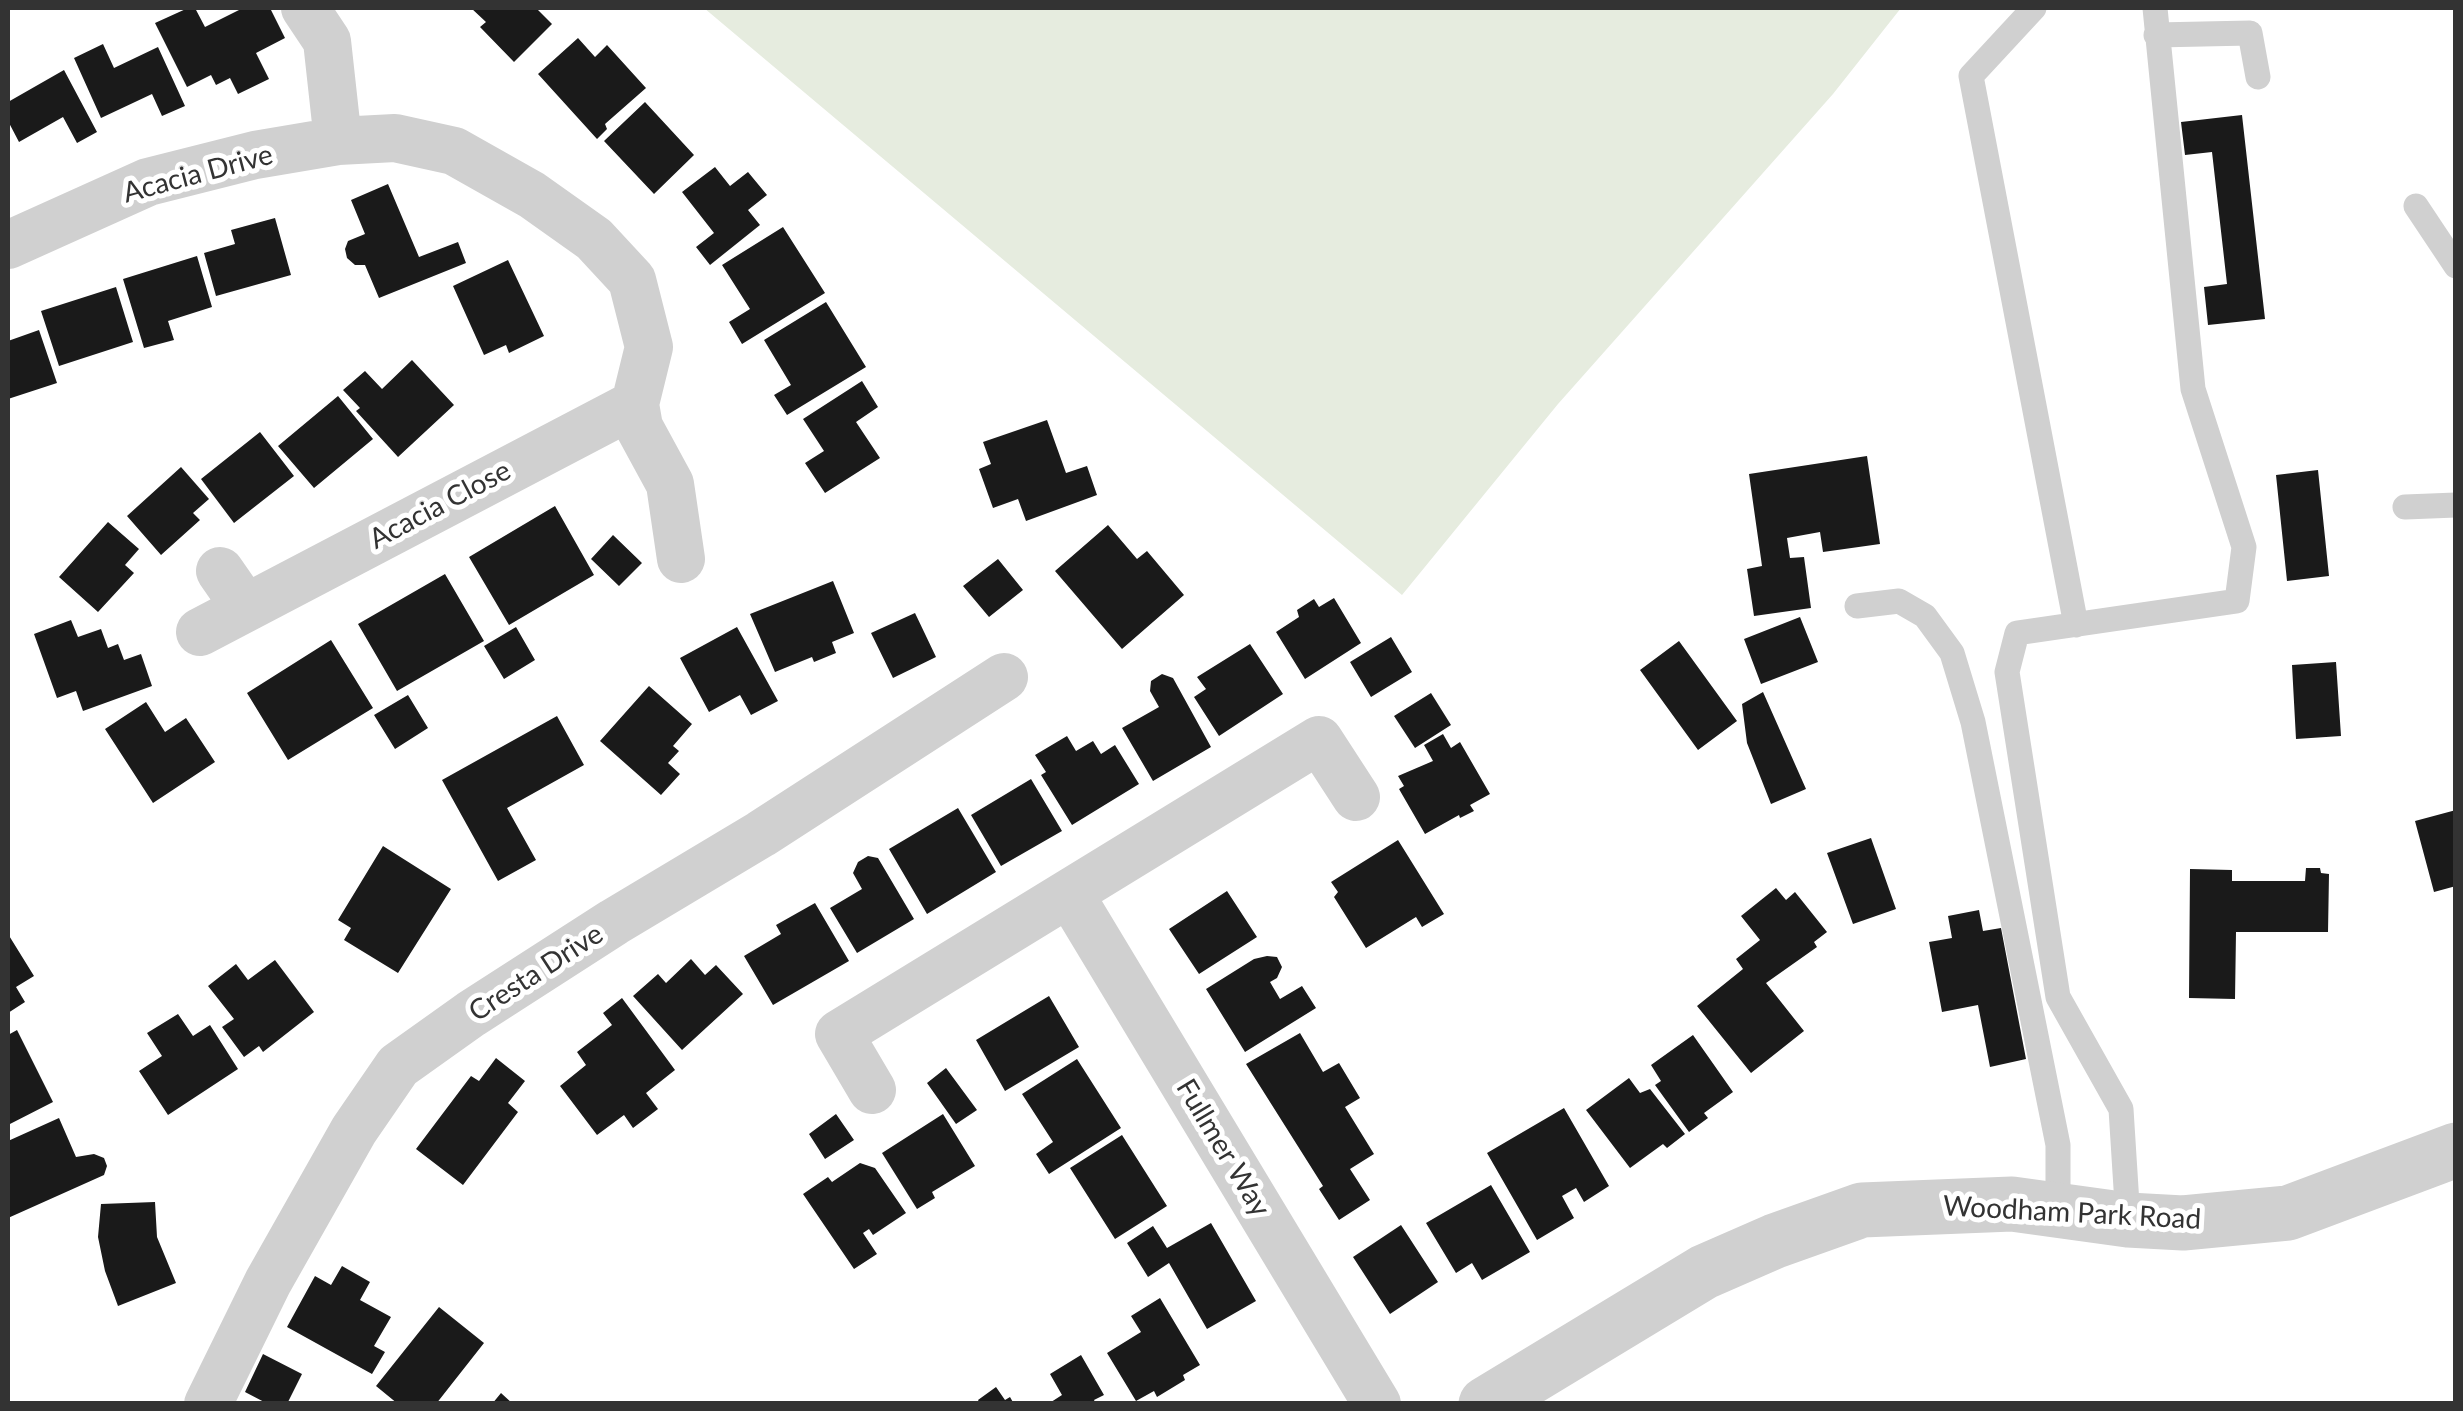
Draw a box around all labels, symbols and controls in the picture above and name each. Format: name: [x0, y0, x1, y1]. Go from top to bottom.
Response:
street label: Acacia Drive: [119, 138, 277, 210]
street label: Acacia Close: [364, 454, 516, 556]
street label: Cresta Drive: [463, 917, 609, 1029]
street label: Fullmer Way: [1169, 1073, 1277, 1223]
street label: Woodham Park Road: [1942, 1189, 2202, 1237]

